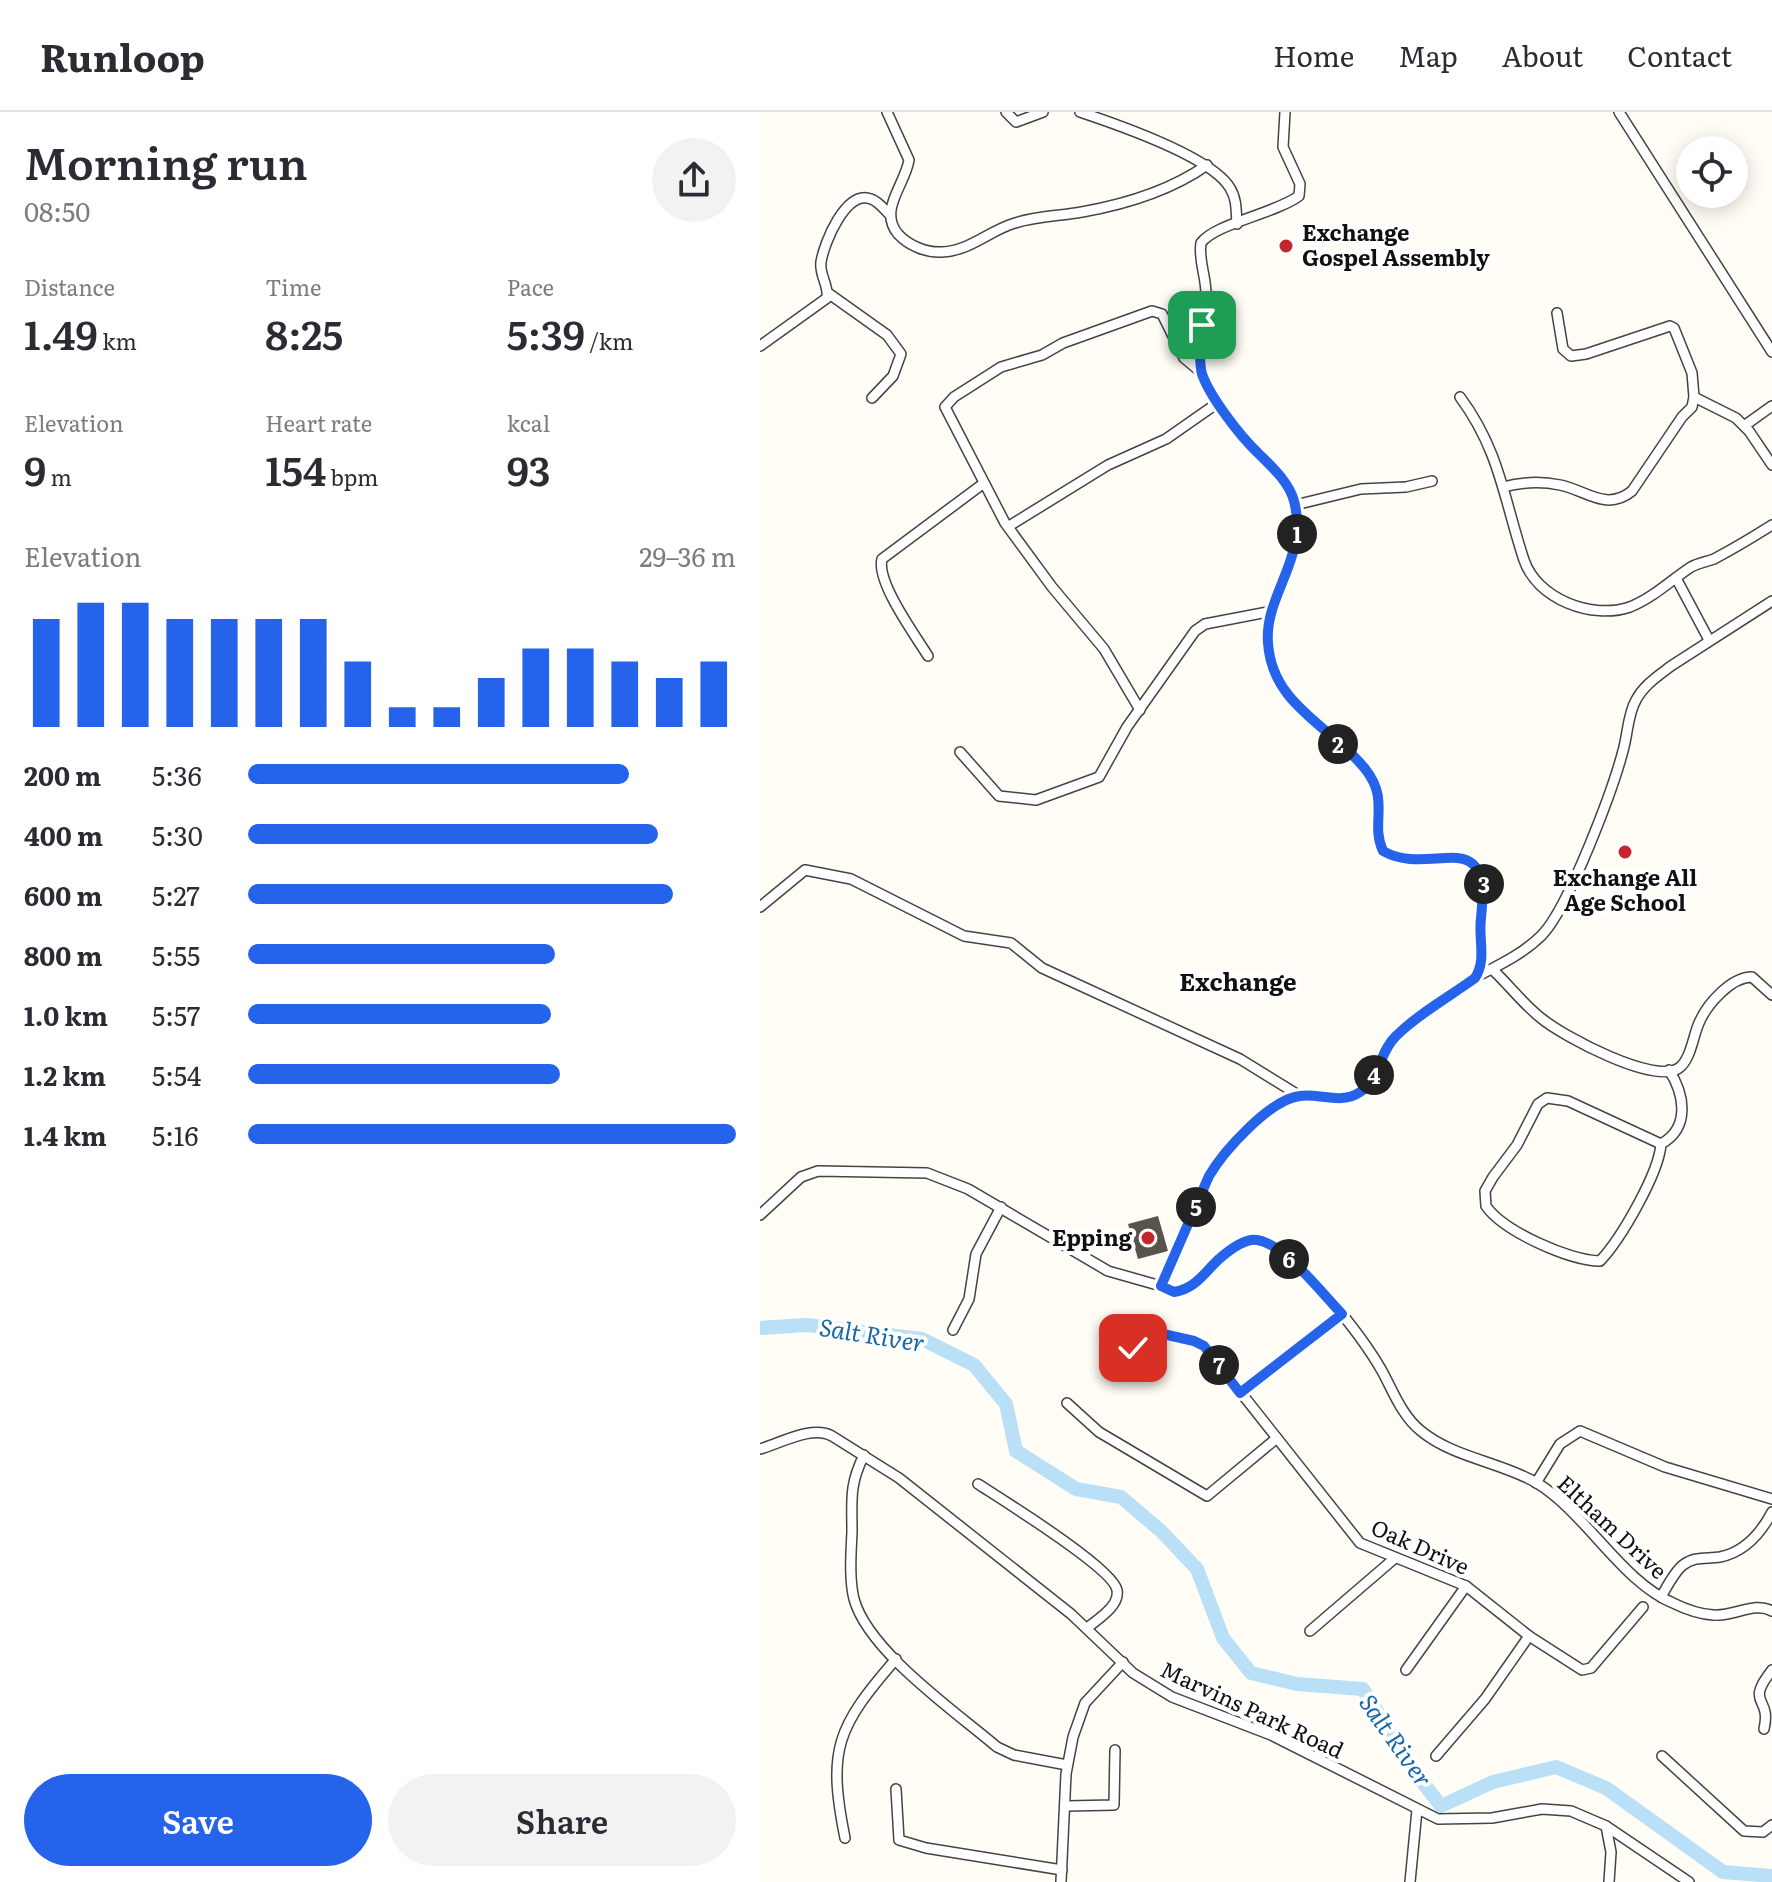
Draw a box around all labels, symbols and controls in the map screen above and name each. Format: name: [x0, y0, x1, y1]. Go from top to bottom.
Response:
text: Runloop: [40, 27, 205, 84]
text: Home: [1273, 34, 1354, 76]
text: Map: [1398, 34, 1458, 76]
text: About: [1502, 34, 1583, 76]
text: Contact: [1627, 34, 1732, 76]
text: Morning run: [24, 128, 308, 194]
map controls: [1676, 136, 1748, 208]
button: locate: [1676, 136, 1748, 208]
button: share: [652, 138, 736, 222]
text: 08:50: [24, 191, 90, 230]
place label: Exchange Gospel Assembly: [1302, 215, 1490, 273]
marker: Exchange Gospel Assembly: [1277, 237, 1295, 255]
text: Distance: [24, 270, 115, 303]
text: Time: [265, 270, 321, 303]
text: Pace: [507, 270, 554, 303]
pin: [1168, 291, 1236, 359]
text: 1.49: [24, 303, 98, 362]
text: 8:25: [265, 303, 343, 362]
text: 5:39: [507, 303, 585, 362]
icon: arrive: [1180, 303, 1224, 347]
text: km: [98, 324, 137, 357]
text: /km: [585, 324, 633, 357]
text: Elevation: [24, 406, 123, 439]
text: Heart rate: [265, 406, 372, 439]
text: kcal: [507, 406, 550, 439]
text: 9: [24, 439, 46, 498]
text: 154: [265, 439, 326, 498]
text: 93: [507, 439, 551, 498]
text: m: [46, 460, 72, 493]
text: bpm: [326, 460, 378, 493]
pin: 1: [1277, 514, 1317, 554]
text: 1: [1292, 517, 1302, 550]
text: Elevation: [24, 536, 142, 575]
text: 29–36 m: [639, 536, 736, 575]
pin: 2: [1318, 724, 1358, 764]
text: 2: [1332, 727, 1344, 760]
text: 200 m: [24, 755, 101, 794]
text: 5:36: [152, 755, 202, 794]
text: 400 m: [24, 815, 103, 854]
text: 5:30: [152, 815, 203, 854]
marker: Exchange All Age School: [1616, 843, 1634, 861]
place label: Exchange All Age School: [1553, 860, 1697, 918]
pin: 3: [1464, 864, 1504, 904]
text: 3: [1478, 867, 1490, 900]
text: 600 m: [24, 875, 102, 914]
text: 5:27: [152, 875, 200, 914]
text: 800 m: [24, 935, 102, 974]
text: 5:55: [152, 935, 200, 974]
district label: Exchange: [1179, 963, 1297, 998]
text: 1.0 km: [24, 995, 108, 1034]
text: 5:57: [152, 995, 200, 1034]
text: 1.2 km: [24, 1055, 106, 1094]
text: 5:54: [152, 1055, 201, 1094]
pin: 4: [1354, 1055, 1394, 1095]
text: 4: [1367, 1058, 1381, 1091]
text: 1.4 km: [24, 1115, 107, 1154]
text: 5:16: [152, 1115, 198, 1154]
pin: 5: [1176, 1187, 1216, 1227]
text: 5: [1190, 1190, 1202, 1223]
place label: Epping: [1052, 1220, 1133, 1253]
marker: Epping: [1139, 1229, 1157, 1247]
pin: 6: [1269, 1239, 1309, 1279]
text: 6: [1283, 1242, 1295, 1275]
water label: Salt River: [817, 1308, 928, 1359]
pin: [1099, 1314, 1167, 1382]
icon: check: [1111, 1326, 1155, 1370]
pin: 7: [1199, 1345, 1239, 1385]
text: 7: [1213, 1348, 1225, 1381]
street label: Eltham Drive: [1551, 1466, 1675, 1586]
street label: Oak Drive: [1366, 1509, 1475, 1582]
street label: Marvins Park Road: [1156, 1652, 1350, 1766]
water label: Salt River: [1352, 1686, 1442, 1793]
button: Save: [24, 1774, 372, 1866]
button: Share: [388, 1774, 736, 1866]

